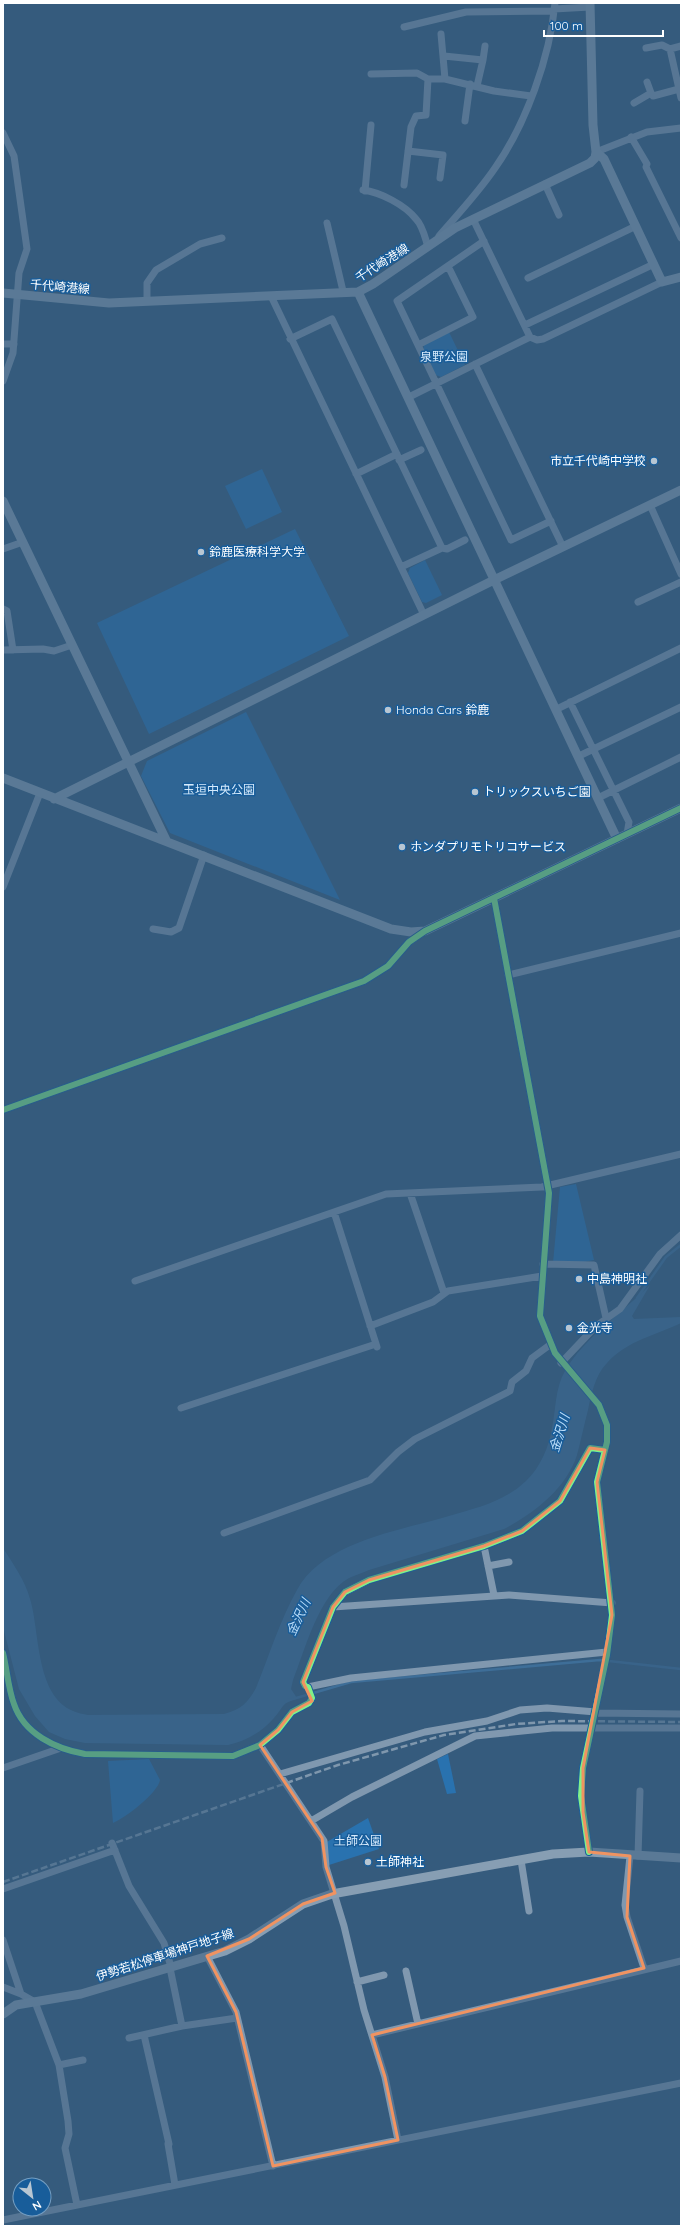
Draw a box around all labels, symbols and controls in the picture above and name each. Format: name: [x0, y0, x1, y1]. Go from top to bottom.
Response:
scale bar: [544, 12, 663, 38]
text: 100 m: [550, 18, 583, 33]
street label: 千代崎港線: [352, 240, 411, 285]
street label: 千代崎港線: [29, 276, 91, 297]
park label: 泉野公園: [420, 349, 468, 364]
place label: 市立千代崎中学校: [550, 453, 646, 468]
marker: 市立千代崎中学校: [649, 456, 659, 466]
place label: 鈴鹿医療科学大学: [209, 544, 305, 559]
marker: 鈴鹿医療科学大学: [196, 547, 206, 557]
place label: Honda Cars 鈴鹿: [396, 702, 489, 717]
marker: Honda Cars 鈴鹿: [383, 705, 393, 715]
park label: 玉垣中央公園: [183, 782, 255, 797]
place label: トリックスいちご園: [483, 784, 591, 799]
marker: トリックスいちご園: [470, 787, 480, 797]
place label: ホンダプリモトリコサービス: [410, 839, 566, 854]
marker: ホンダプリモトリコサービス: [397, 842, 407, 852]
place label: 中島神明社: [587, 1271, 647, 1286]
marker: 中島神明社: [574, 1274, 584, 1284]
place label: 金光寺: [577, 1320, 613, 1335]
marker: 金光寺: [564, 1323, 574, 1333]
water label: 金沢川: [546, 1410, 573, 1454]
water label: 金沢川: [283, 1594, 314, 1638]
park label: 土師公園: [334, 1833, 382, 1848]
place label: 土師神社: [376, 1854, 424, 1869]
marker: 土師神社: [363, 1857, 373, 1867]
street label: 伊勢若松停車場神戸地子線: [94, 1925, 236, 1984]
north arrow: [12, 2177, 52, 2217]
text: N: [30, 2198, 44, 2214]

